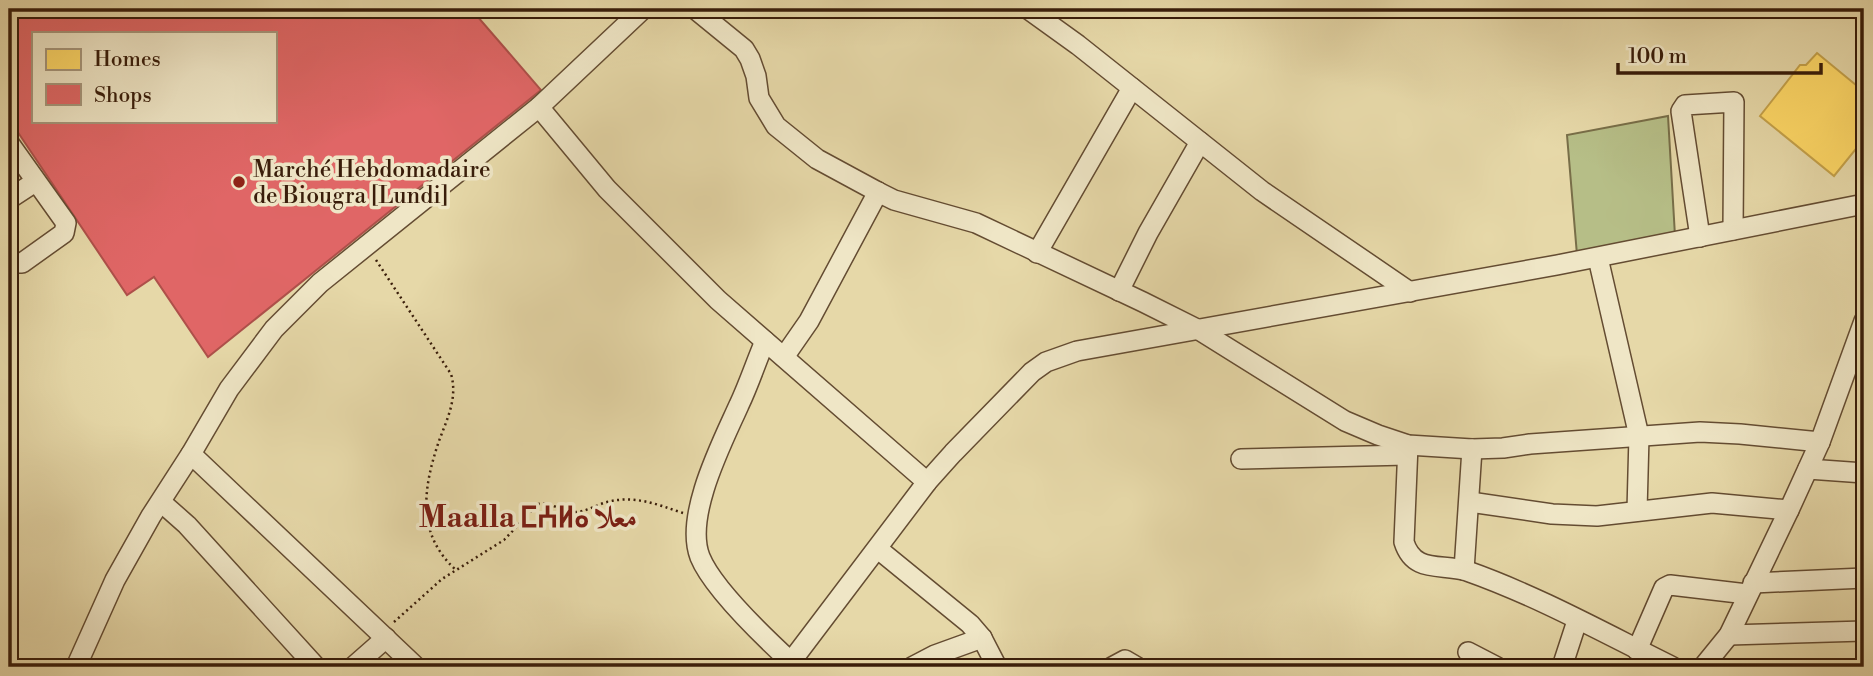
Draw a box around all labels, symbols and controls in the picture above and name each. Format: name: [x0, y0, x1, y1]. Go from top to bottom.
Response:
legend: [32, 32, 276, 122]
scale bar: [1618, 32, 1820, 76]
text: 100 m: [1628, 44, 1687, 70]
text: Homes: [94, 47, 161, 73]
text: Shops: [94, 83, 152, 109]
place label: Marché Hebdomadaire de Biougra [Lundi]: [253, 156, 491, 210]
marker: Marché Hebdomadaire de Biougra [Lundi]: [231, 174, 247, 190]
district label: Maalla ⵎⵄⵍⴰ معلا: [419, 499, 637, 537]

